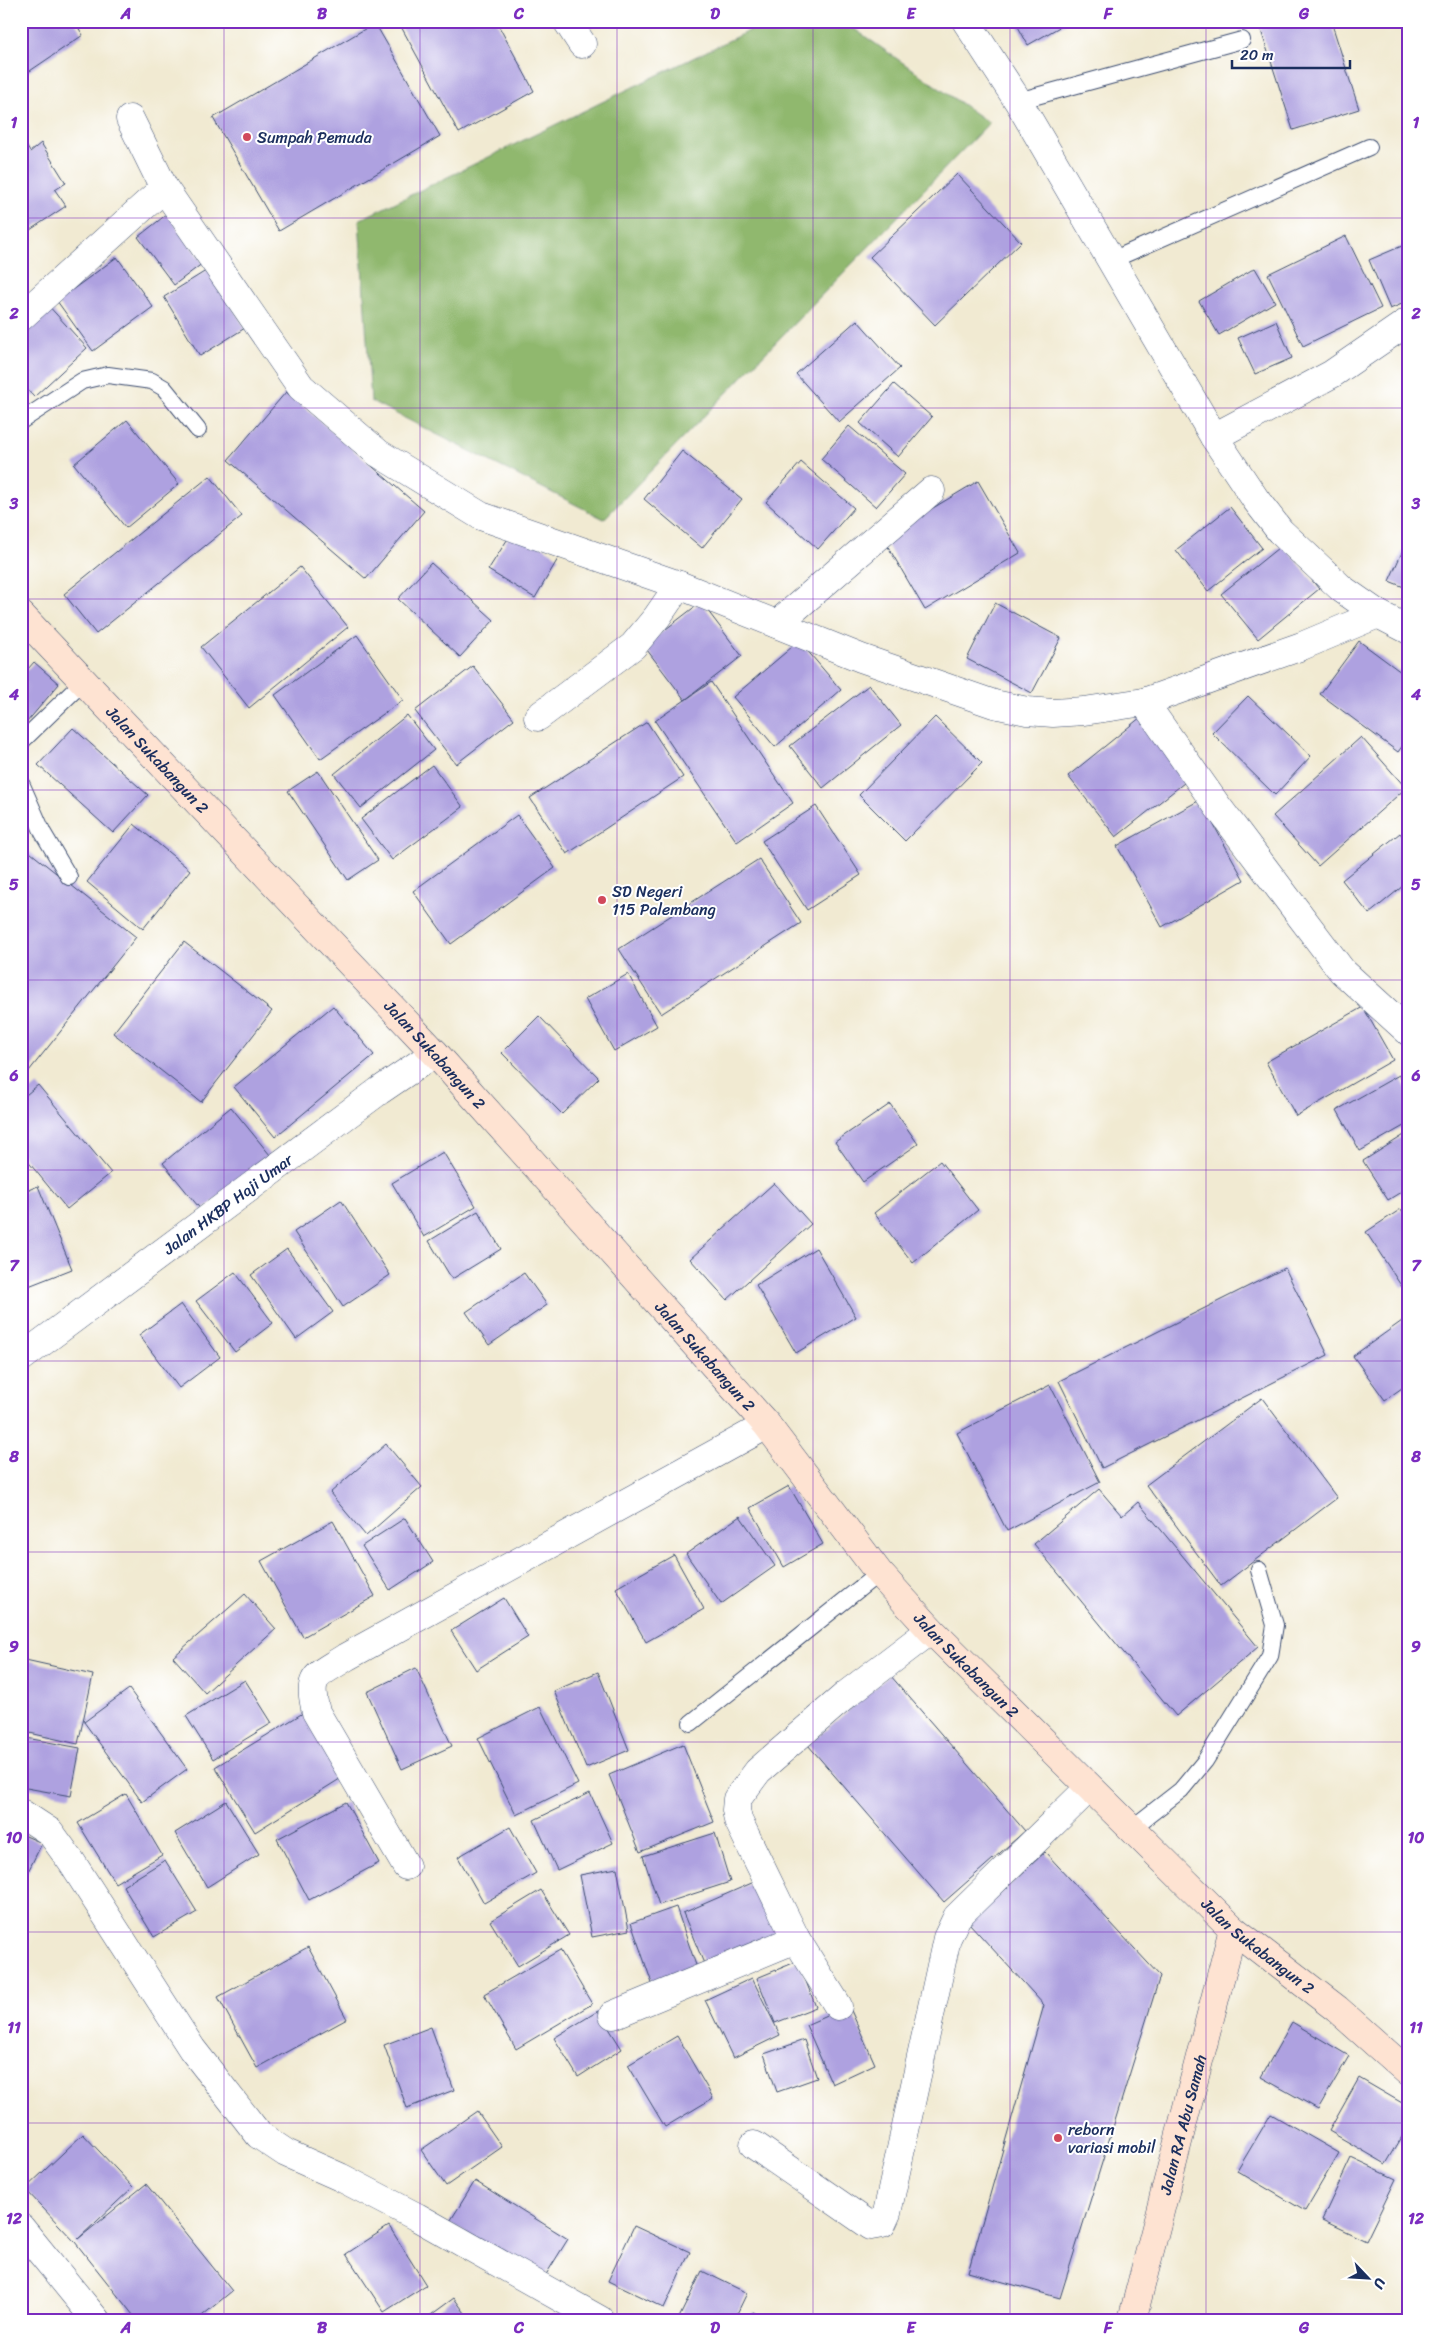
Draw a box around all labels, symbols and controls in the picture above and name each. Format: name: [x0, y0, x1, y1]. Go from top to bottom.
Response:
text: A: [120, 0, 131, 28]
text: B: [317, 0, 328, 28]
text: C: [513, 0, 525, 28]
text: D: [710, 0, 720, 28]
text: E: [907, 0, 917, 28]
text: F: [1103, 0, 1114, 28]
text: G: [1298, 0, 1310, 28]
scale bar: [1232, 38, 1350, 70]
text: 20 m: [1240, 42, 1274, 68]
text: 1: [11, 108, 18, 137]
text: 1: [1413, 108, 1420, 137]
place label: Sumpah Pemuda: [257, 123, 373, 152]
marker: Sumpah Pemuda: [241, 131, 253, 143]
text: 2: [8, 299, 19, 328]
text: 2: [1410, 299, 1421, 328]
text: 3: [9, 489, 19, 518]
text: 3: [1411, 489, 1421, 518]
text: 4: [8, 680, 19, 709]
text: 4: [1410, 680, 1421, 709]
street label: Jalan Sukabangun 2: [98, 698, 216, 821]
text: 5: [9, 870, 19, 899]
text: 5: [1411, 870, 1421, 899]
place label: SD Negeri 115 Palembang: [612, 877, 716, 924]
marker: SD Negeri 115 Palembang: [596, 894, 608, 906]
street label: Jalan Sukabangun 2: [376, 992, 493, 1116]
text: 6: [8, 1061, 19, 1090]
text: 6: [1410, 1061, 1421, 1090]
street label: Jalan HKBP Haji Umar: [156, 1145, 300, 1263]
text: 7: [9, 1251, 20, 1280]
text: 7: [1411, 1251, 1422, 1280]
street label: Jalan Sukabangun 2: [647, 1293, 763, 1418]
text: 8: [8, 1442, 19, 1471]
text: 8: [1410, 1442, 1421, 1471]
street label: Jalan Sukabangun 2: [906, 1605, 1027, 1725]
text: 9: [9, 1632, 19, 1661]
text: 9: [1411, 1632, 1421, 1661]
text: 10: [6, 1823, 22, 1852]
text: 10: [1408, 1823, 1424, 1852]
street label: Jalan Sukabangun 2: [1194, 1890, 1321, 2002]
text: 11: [7, 2013, 21, 2042]
text: 11: [1409, 2013, 1423, 2042]
street label: Jalan RA Abu Samah: [1150, 2051, 1215, 2199]
place label: reborn variasi mobil: [1068, 2115, 1156, 2162]
marker: reborn variasi mobil: [1052, 2132, 1064, 2144]
text: 12: [6, 2204, 23, 2233]
text: 12: [1408, 2204, 1425, 2233]
north arrow: [1342, 2254, 1392, 2304]
text: U: [1366, 2274, 1393, 2293]
text: A: [120, 2313, 131, 2341]
text: B: [317, 2313, 328, 2341]
text: C: [513, 2313, 525, 2341]
text: D: [710, 2313, 720, 2341]
text: E: [907, 2313, 917, 2341]
text: F: [1103, 2313, 1114, 2341]
text: G: [1298, 2313, 1310, 2341]

